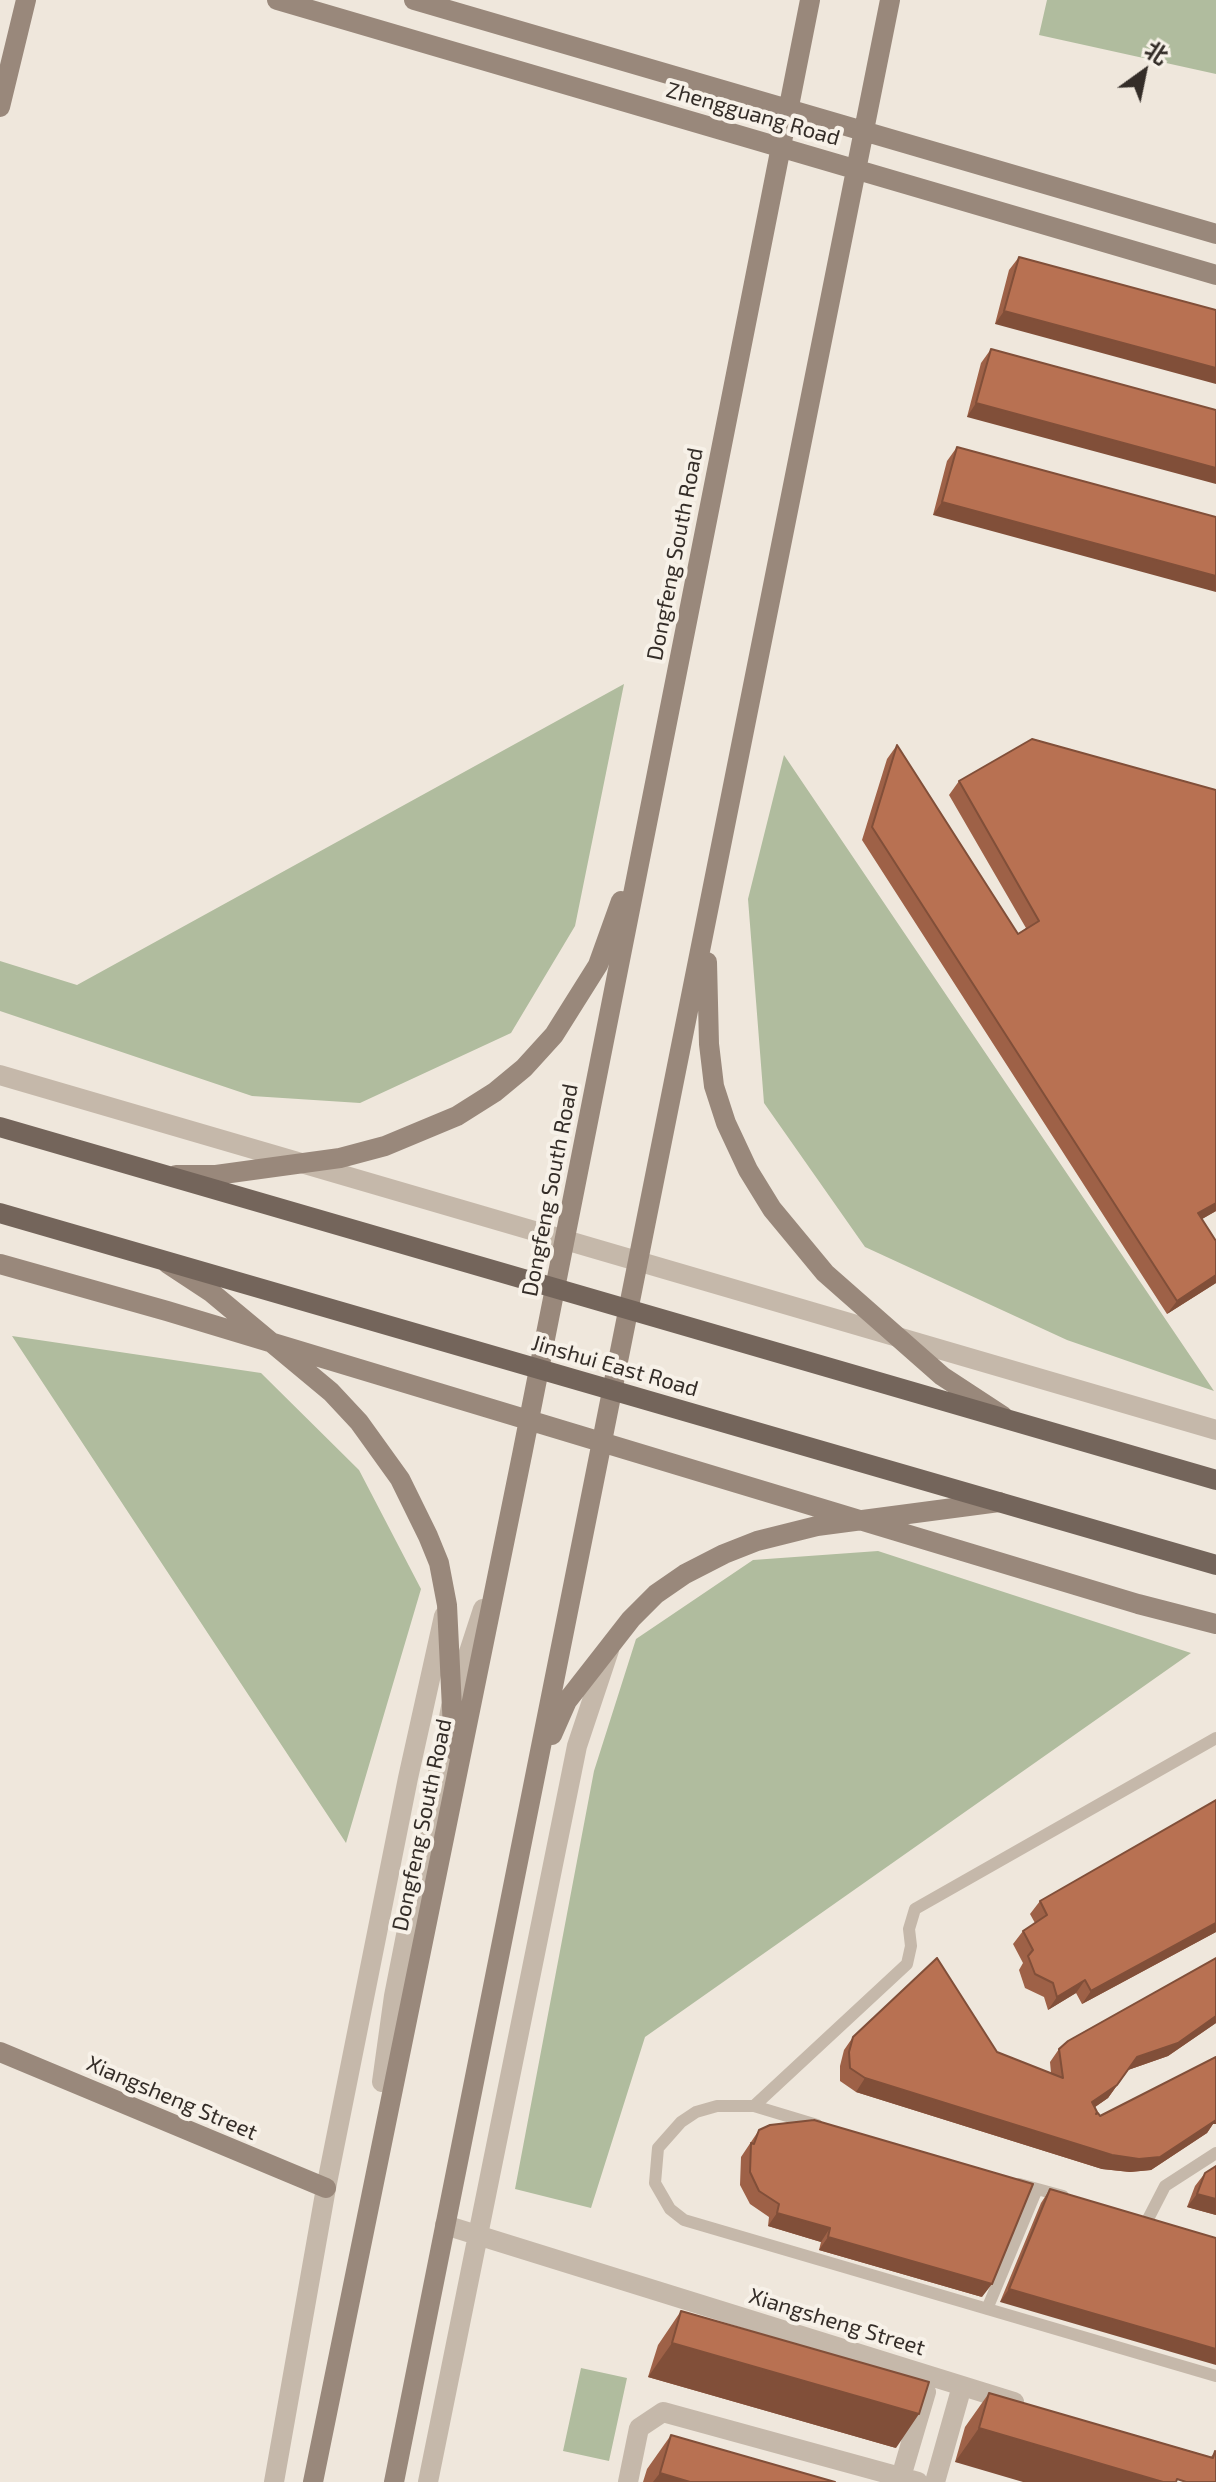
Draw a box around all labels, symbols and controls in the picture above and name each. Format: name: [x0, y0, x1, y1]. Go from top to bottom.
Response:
north arrow: [1104, 32, 1184, 112]
text: 北: [1141, 35, 1173, 69]
street label: Zhengguang Road: [663, 77, 843, 151]
street label: Dongfeng South Road: [641, 445, 709, 663]
street label: Dongfeng South Road: [516, 1081, 584, 1299]
street label: Jinshui East Road: [529, 1330, 701, 1402]
street label: Dongfeng South Road: [387, 1716, 457, 1934]
street label: Xiangsheng Street: [83, 2050, 261, 2146]
street label: Xiangsheng Street: [746, 2283, 928, 2361]

